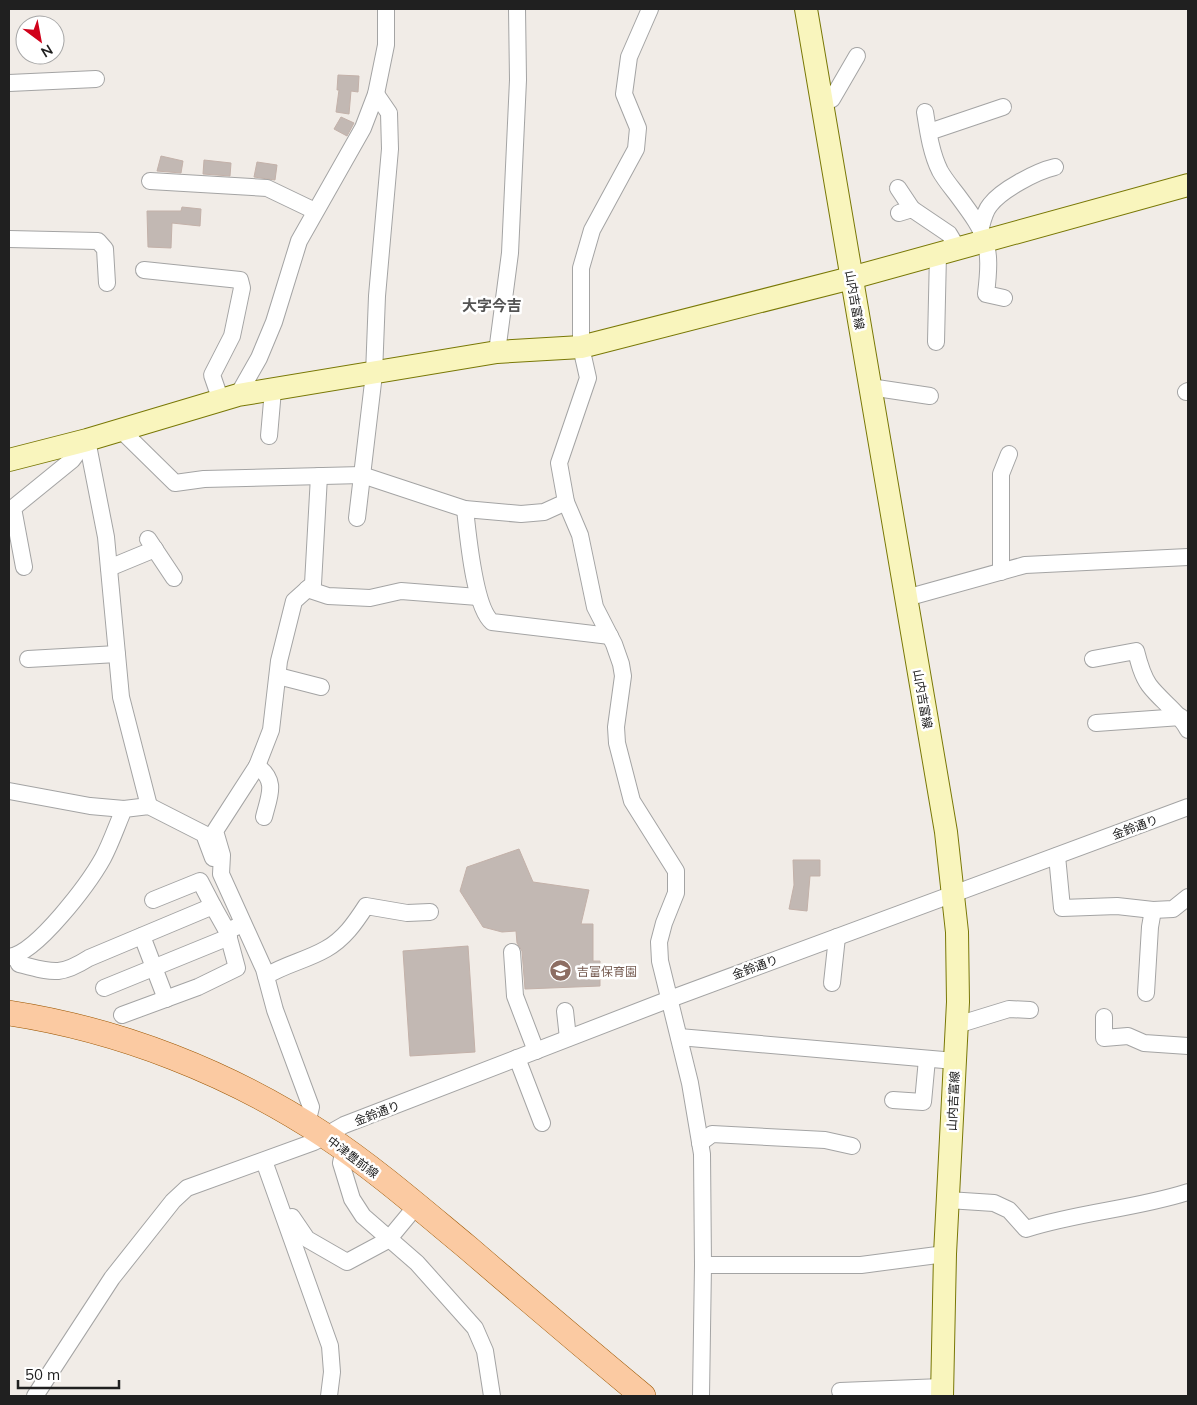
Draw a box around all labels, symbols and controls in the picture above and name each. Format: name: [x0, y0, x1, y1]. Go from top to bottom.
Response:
north arrow: [15, 15, 65, 65]
text: N: [38, 41, 56, 61]
street label: 山内吉富線: [842, 269, 868, 331]
district label: 大字今吉: [462, 296, 522, 315]
street label: 山内吉富線: [910, 668, 936, 730]
street label: 金鈴通り: [1110, 812, 1160, 842]
street label: 金鈴通り: [730, 952, 780, 982]
school or university icon: 吉富保育園: [549, 959, 573, 983]
place label: 吉富保育園: [577, 964, 637, 979]
street label: 山内吉富線: [944, 1071, 962, 1131]
street label: 金鈴通り: [352, 1097, 402, 1129]
street label: 中津豊前線: [325, 1133, 381, 1181]
scale bar: [18, 1358, 119, 1390]
text: 50 m: [25, 1365, 60, 1384]

